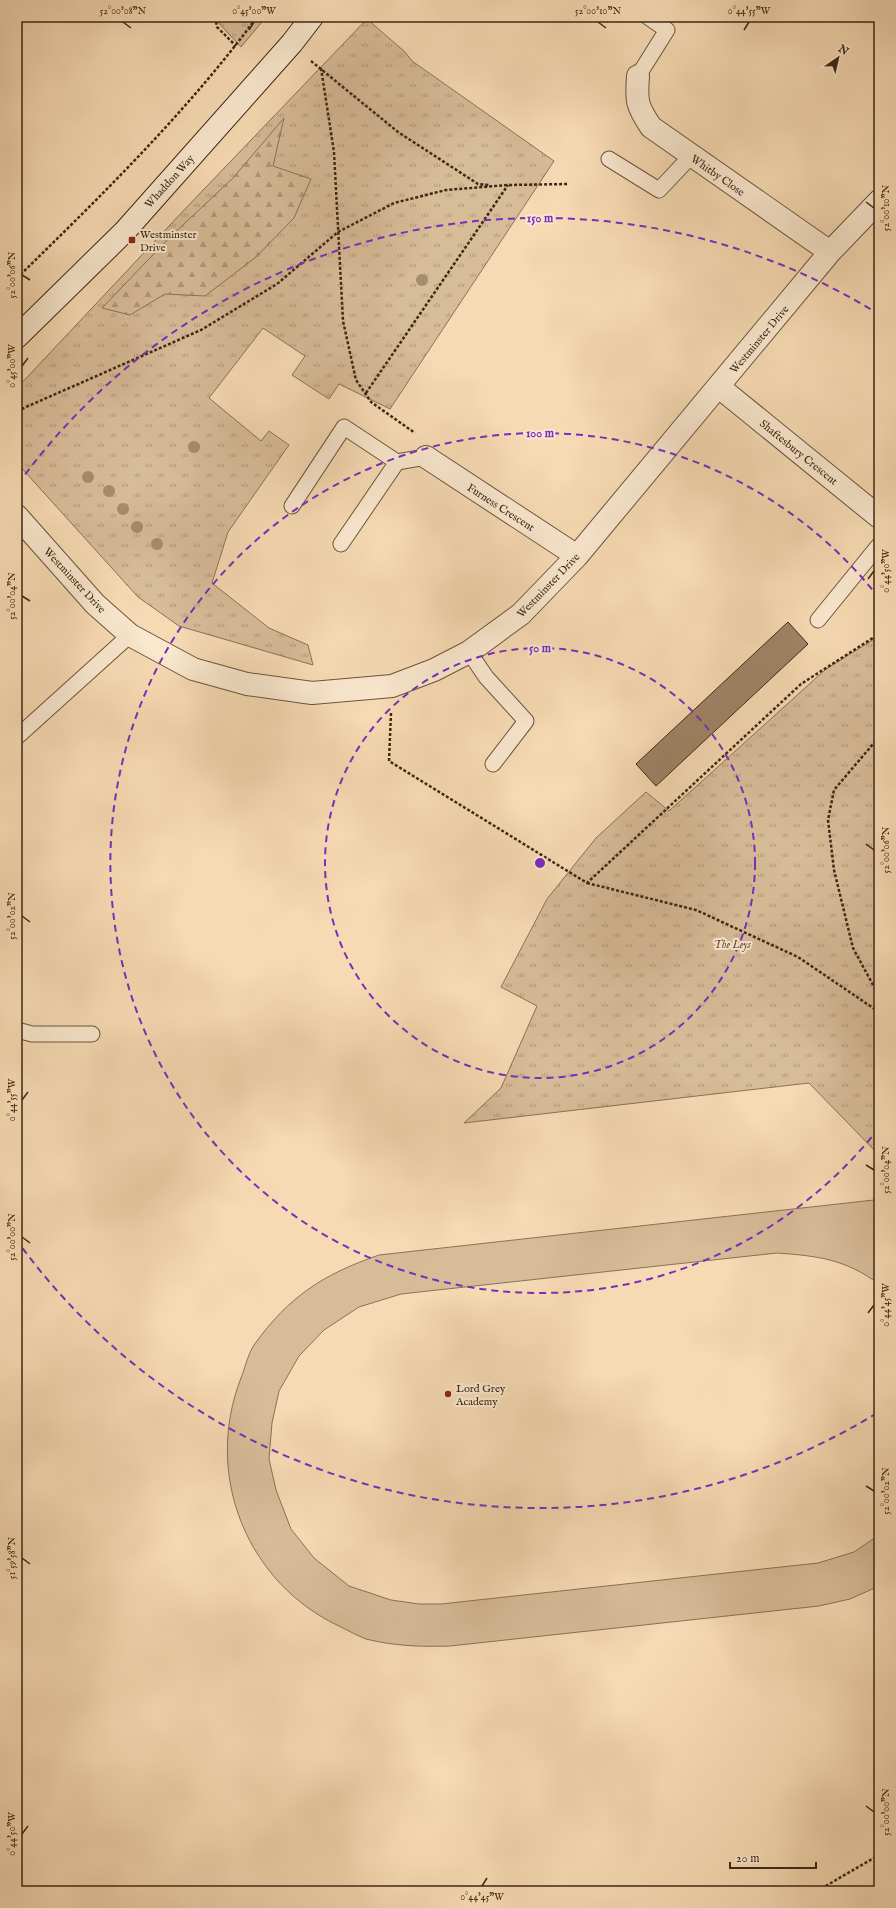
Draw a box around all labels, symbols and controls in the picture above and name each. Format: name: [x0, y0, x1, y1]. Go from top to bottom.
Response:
text: 52°00'08"N: [100, 5, 147, 18]
text: 0°45'00"W: [232, 5, 276, 18]
text: 52°00'10"N: [575, 5, 621, 18]
text: 0°44'55"W: [728, 5, 771, 18]
north arrow: [818, 38, 858, 78]
text: N: [834, 42, 851, 59]
street label: Whaddon Way: [142, 152, 198, 211]
street label: Whitby Close: [688, 152, 747, 200]
text: 52°00'10"N: [880, 185, 893, 231]
text: 150 m: [527, 211, 554, 226]
place label: Westminster Drive: [140, 228, 197, 255]
marker: Westminster Drive: [127, 235, 137, 245]
text: 52°00'06"N: [6, 251, 19, 298]
street label: Westminster Drive: [727, 303, 792, 377]
text: 0°45'00"W: [6, 344, 19, 388]
street label: Shaftesbury Crescent: [756, 417, 840, 489]
text: 100 m: [526, 426, 555, 441]
street label: Furness Crescent: [464, 481, 537, 535]
street label: Westminster Drive: [40, 545, 108, 616]
text: 0°44'50"W: [880, 549, 893, 593]
street label: Westminster Drive: [514, 550, 583, 621]
text: 52°00'04"N: [6, 572, 19, 620]
text: 50 m: [529, 641, 552, 656]
text: 52°00'06"N: [880, 826, 893, 873]
centre of rings: [533, 856, 547, 870]
text: 52°00'02"N: [6, 892, 19, 940]
park label: The Leys: [713, 938, 751, 952]
text: 0°44'55"W: [6, 1078, 19, 1121]
text: 52°00'04"N: [880, 1146, 893, 1194]
text: 52°00'00"N: [6, 1213, 19, 1261]
text: 0°44'45"W: [880, 1283, 893, 1327]
place label: Lord Grey Academy: [455, 1382, 506, 1409]
marker: Lord Grey Academy: [443, 1389, 453, 1399]
text: 52°00'02"N: [880, 1467, 893, 1515]
text: 51°59'58"N: [6, 1536, 19, 1579]
text: 52°00'00"N: [880, 1788, 893, 1836]
text: 0°44'50"W: [6, 1812, 19, 1856]
scale bar: [730, 1844, 816, 1870]
text: 20 m: [736, 1851, 759, 1866]
text: 0°44'45"W: [460, 1891, 504, 1904]

